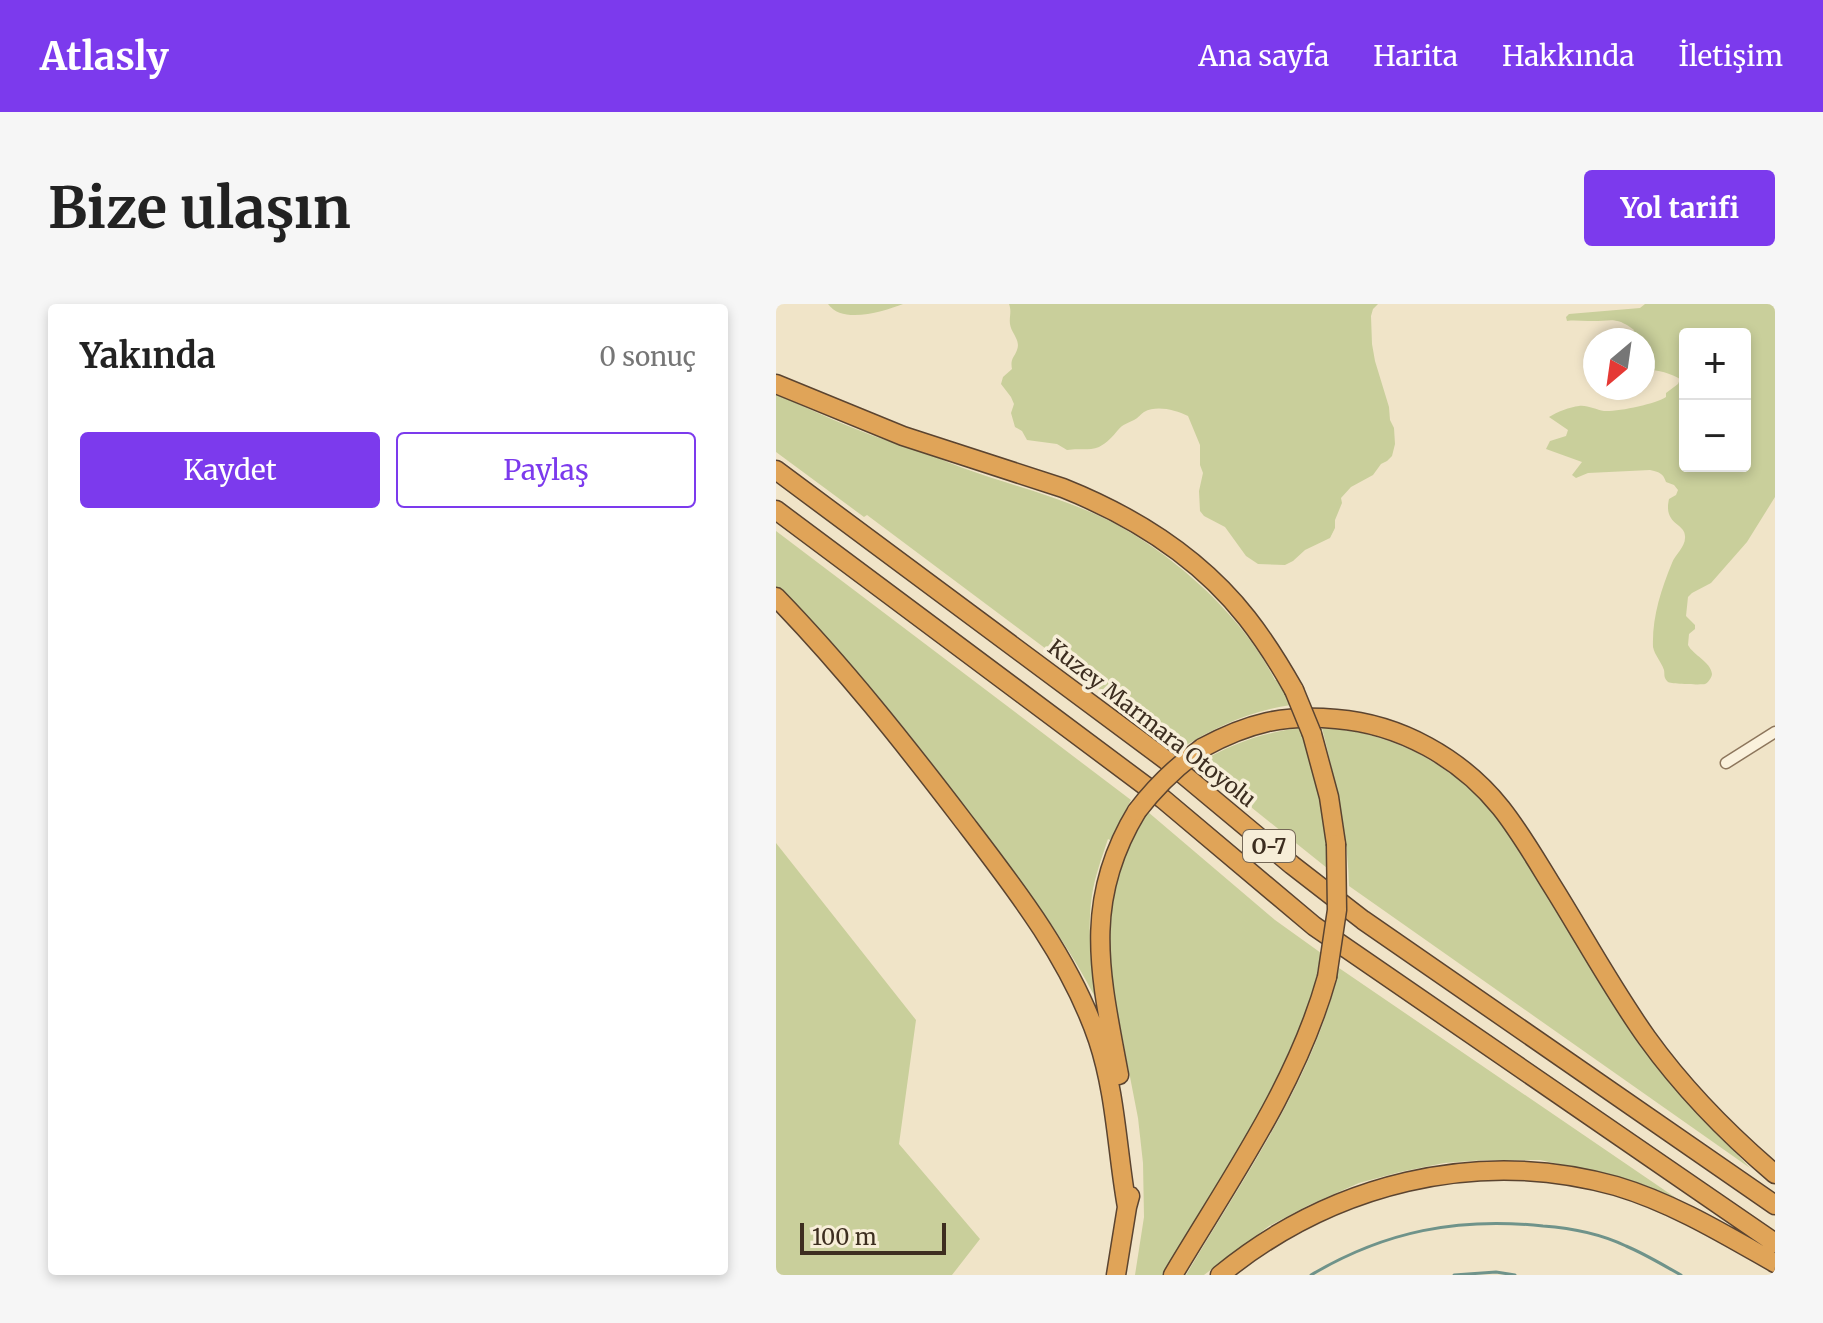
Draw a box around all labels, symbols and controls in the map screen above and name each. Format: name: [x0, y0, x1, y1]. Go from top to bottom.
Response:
text: Atlasly: [40, 33, 169, 80]
text: Ana sayfa: [1198, 38, 1329, 74]
text: Harita: [1373, 38, 1458, 74]
text: Hakkında: [1502, 38, 1635, 74]
text: İletişim: [1679, 38, 1783, 74]
button: Yol tarifi: [1584, 170, 1775, 246]
text: Bize ulaşın: [48, 173, 351, 243]
north arrow: [1583, 328, 1655, 400]
map controls: [1679, 328, 1751, 472]
button: +: [1679, 328, 1751, 400]
text: Yakında: [80, 335, 216, 377]
text: 0 sonuç: [599, 340, 696, 373]
button: −: [1679, 400, 1751, 472]
button: Kaydet: [80, 432, 380, 508]
button: Paylaş: [396, 432, 696, 508]
street label: Kuzey Marmara Otoyolu: [1042, 633, 1262, 813]
road number: O-7: [1243, 830, 1295, 862]
scale bar: [800, 1219, 946, 1255]
text: 100 m: [812, 1223, 877, 1251]

